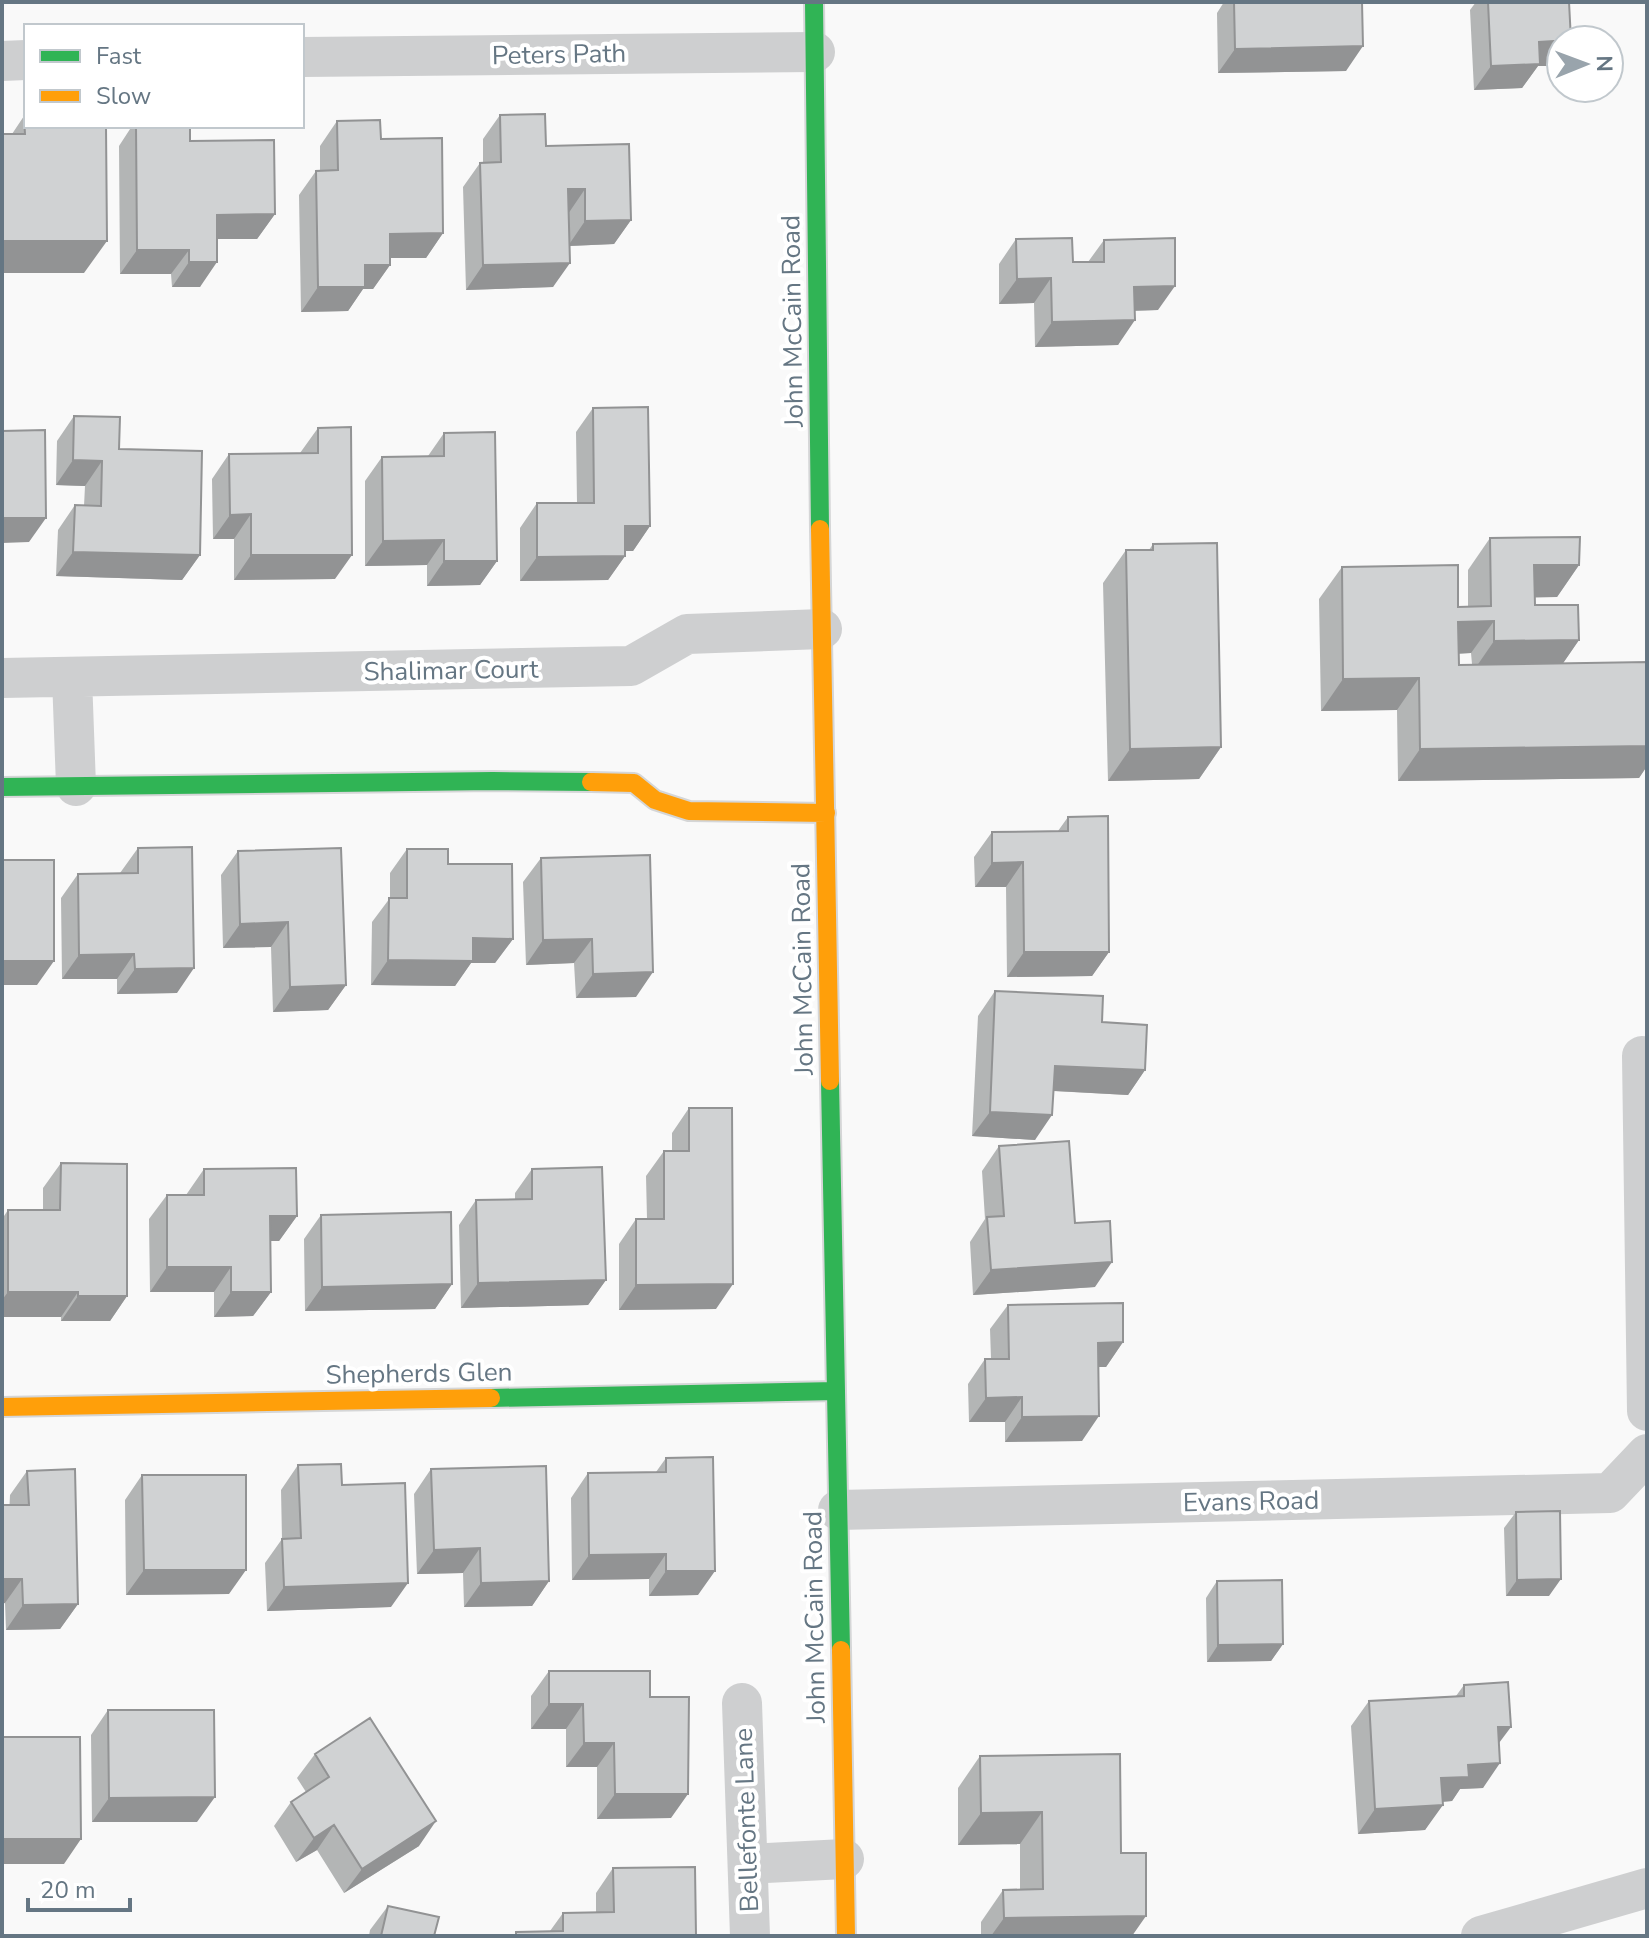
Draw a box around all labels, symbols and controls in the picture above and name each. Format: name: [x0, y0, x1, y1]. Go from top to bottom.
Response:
legend: [24, 24, 304, 128]
north arrow: [1545, 24, 1625, 104]
street label: Peters Path: [492, 36, 626, 73]
text: Fast: [96, 40, 142, 72]
text: N: [1589, 55, 1619, 72]
text: Slow: [96, 80, 151, 112]
street label: John McCain Road: [773, 215, 812, 428]
street label: Shalimar Court: [363, 651, 540, 690]
street label: John McCain Road: [783, 863, 822, 1076]
street label: Shepherds Glen: [325, 1354, 513, 1393]
street label: Evans Road: [1183, 1483, 1319, 1520]
street label: John McCain Road: [795, 1511, 834, 1724]
street label: Bellefonte Lane: [726, 1727, 767, 1913]
scale bar: [28, 1862, 130, 1912]
text: 20 m: [40, 1874, 96, 1906]

